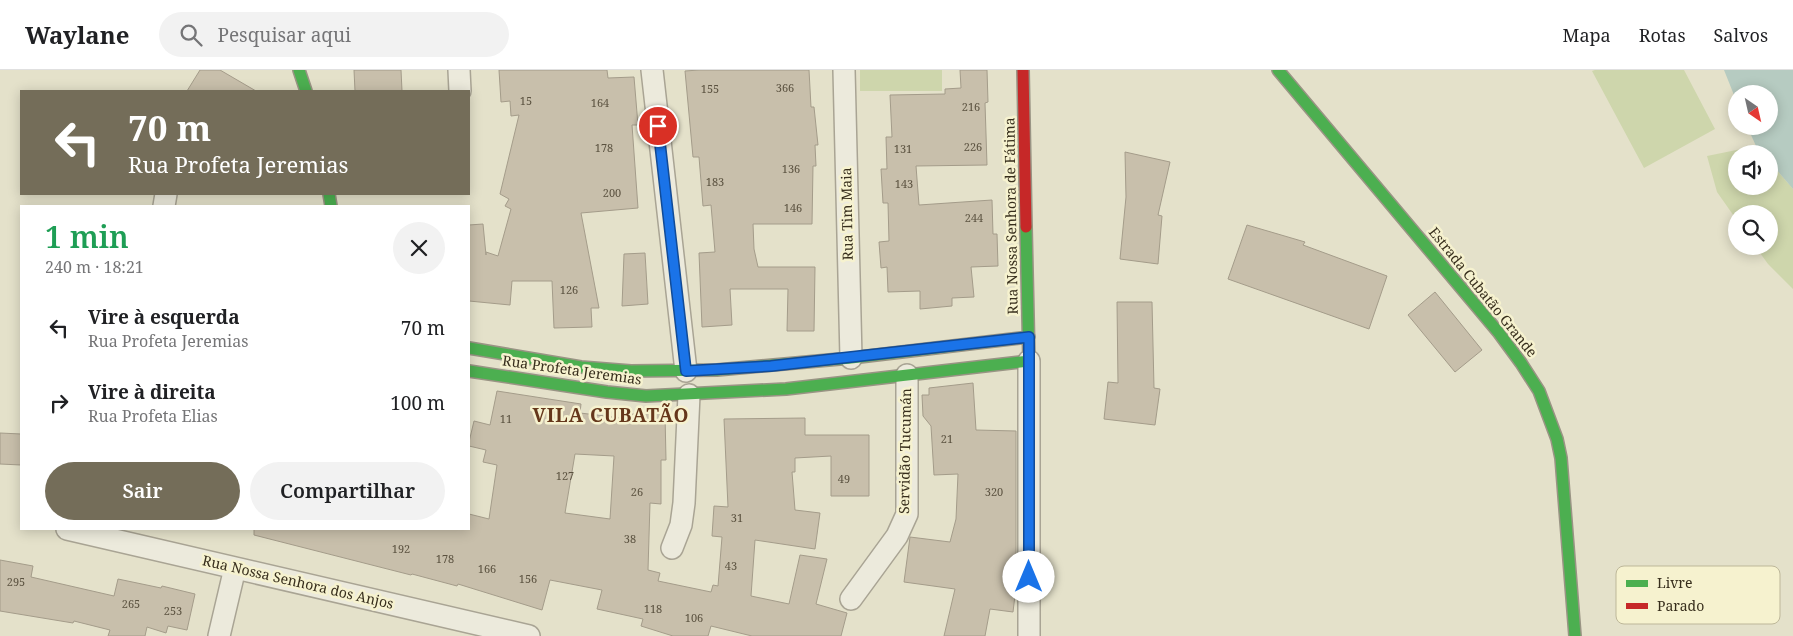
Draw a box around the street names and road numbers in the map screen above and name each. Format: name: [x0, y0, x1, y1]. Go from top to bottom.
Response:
street label: Rua Nossa Senhora de Fátima: [999, 117, 1022, 315]
street label: Rua Tim Maia: [836, 167, 857, 261]
street label: Estrada Cubatão Grande: [1425, 223, 1542, 361]
street label: Rua Profeta Jeremias: [501, 350, 643, 389]
street label: Servidão Tucumán: [894, 388, 915, 514]
street label: Rua Nossa Senhora dos Anjos: [201, 550, 396, 613]

